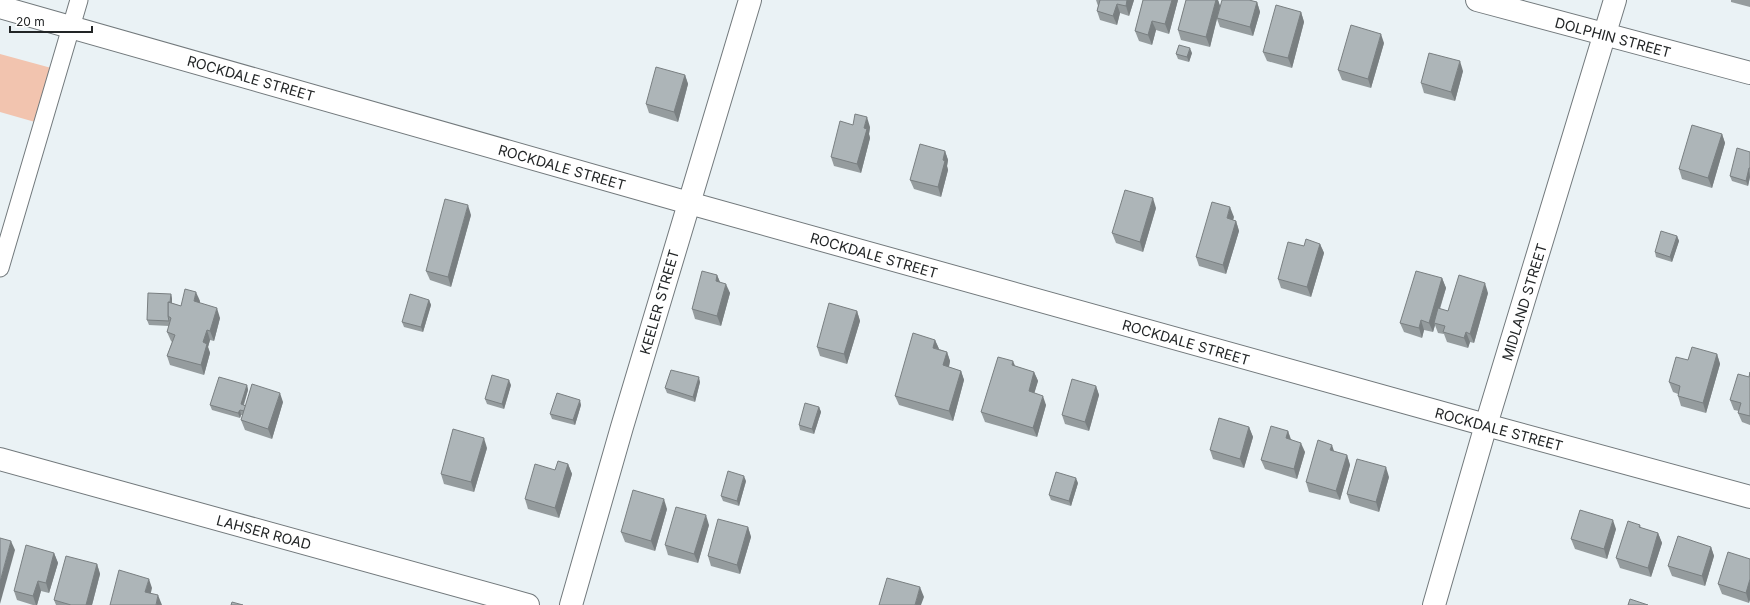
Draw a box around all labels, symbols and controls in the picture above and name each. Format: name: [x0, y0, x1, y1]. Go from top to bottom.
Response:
scale bar: [10, 8, 92, 34]
street label: DOLPHIN STREET: [1553, 13, 1673, 61]
text: 20 m: [16, 14, 45, 29]
street label: ROCKDALE STREET: [185, 52, 317, 104]
street label: ROCKDALE STREET: [496, 141, 628, 193]
street label: ROCKDALE STREET: [808, 229, 940, 281]
street label: MIDLAND STREET: [1498, 241, 1550, 363]
street label: KEELER STREET: [636, 248, 682, 356]
street label: ROCKDALE STREET: [1120, 316, 1252, 368]
street label: ROCKDALE STREET: [1433, 404, 1565, 454]
street label: LAHSER ROAD: [215, 511, 313, 553]

